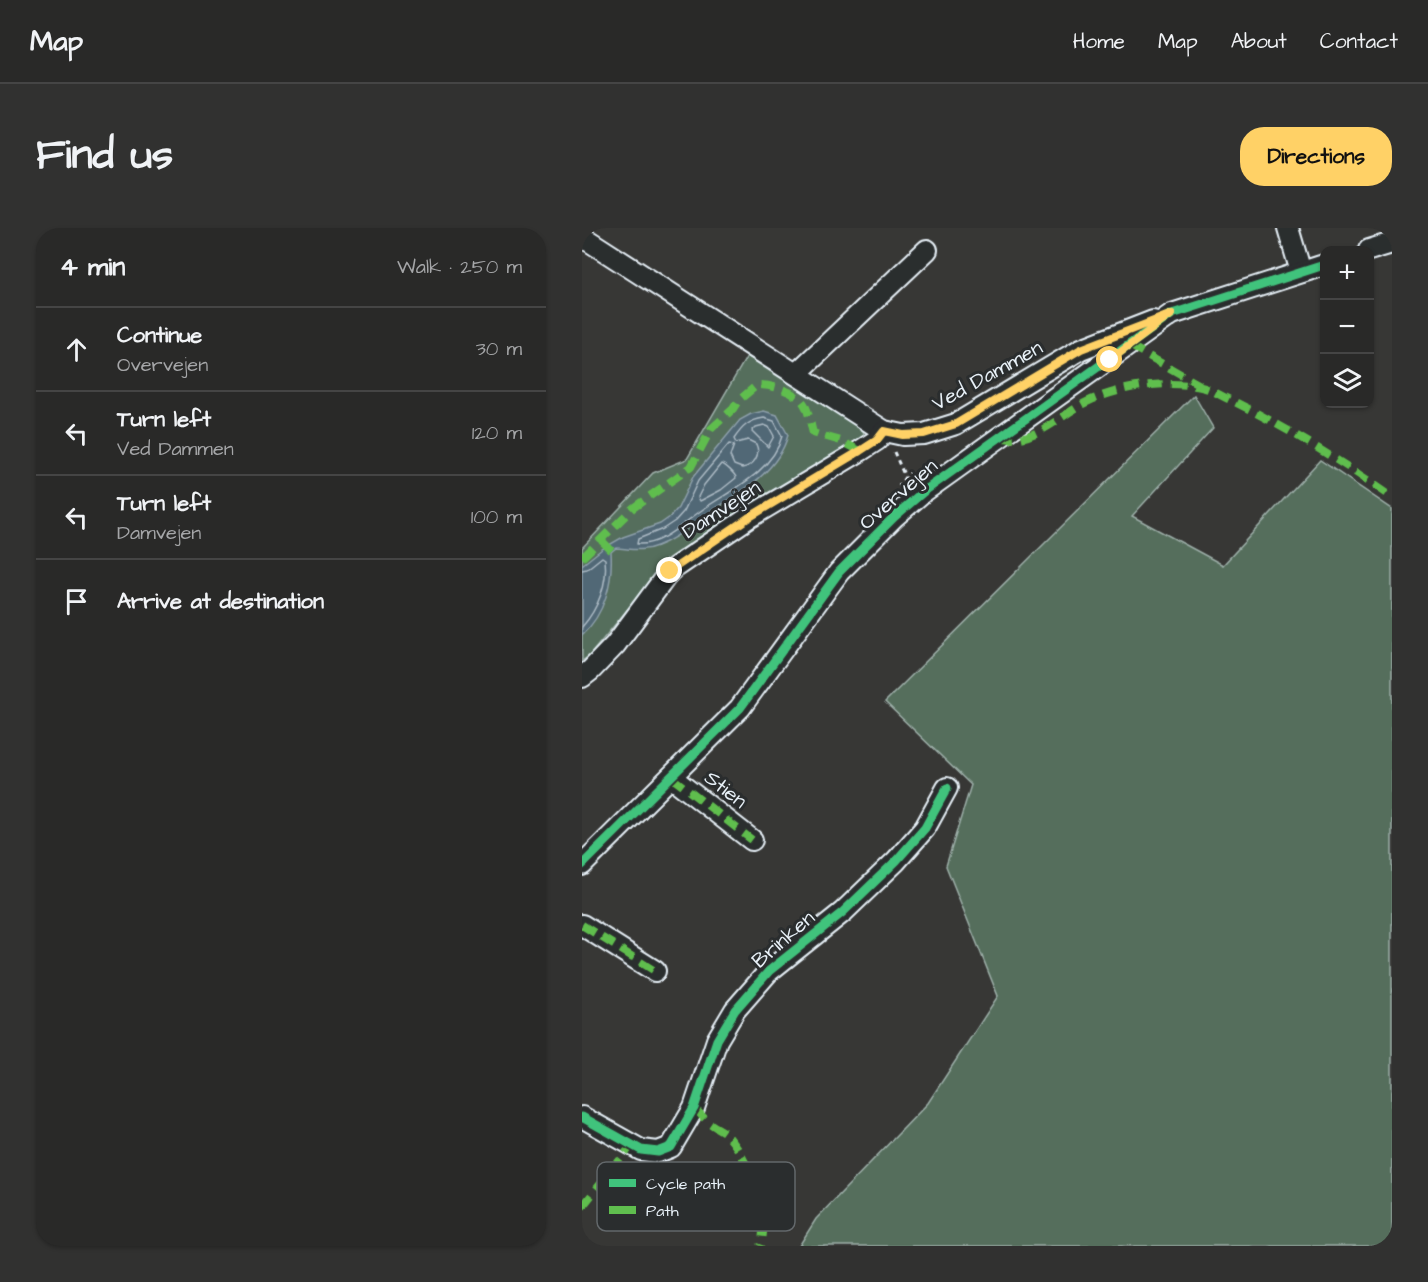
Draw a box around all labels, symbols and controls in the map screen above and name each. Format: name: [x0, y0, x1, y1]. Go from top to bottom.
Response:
text: Map: [30, 22, 83, 61]
text: Home: [1073, 27, 1125, 56]
text: Map: [1158, 27, 1198, 56]
text: About: [1231, 27, 1287, 56]
text: Contact: [1320, 27, 1398, 56]
text: Find us: [36, 127, 173, 185]
button: Directions: [1240, 127, 1392, 186]
map controls: [1320, 246, 1374, 408]
button: +: [1320, 246, 1374, 300]
text: 4 min: [60, 249, 125, 285]
text: Walk · 250 m: [397, 253, 522, 281]
button: −: [1320, 300, 1374, 354]
text: Continue: [117, 320, 202, 351]
icon: ahead: [60, 333, 93, 366]
street label: Ved Dammen: [927, 333, 1048, 418]
text: 30 m: [476, 335, 522, 363]
route start: [1096, 346, 1122, 372]
text: Overvejen: [117, 351, 208, 379]
button: layers: [1320, 354, 1374, 408]
text: Turn left: [117, 404, 211, 435]
icon: left: [60, 417, 93, 450]
text: 120 m: [472, 419, 522, 447]
text: Ved Dammen: [117, 435, 234, 463]
street label: Overvejen: [853, 452, 944, 537]
street label: Damvejen: [676, 473, 766, 546]
text: Turn left: [117, 488, 211, 519]
icon: left: [60, 501, 93, 534]
text: 100 m: [471, 503, 522, 531]
text: Damvejen: [117, 519, 201, 547]
route end: [656, 557, 682, 583]
icon: arrive: [60, 585, 93, 618]
text: Arrive at destination: [117, 586, 324, 617]
street label: Stien: [698, 763, 753, 815]
street label: Brinken: [746, 904, 821, 975]
legend: [597, 1162, 795, 1231]
text: Cycle path: [646, 1173, 725, 1196]
text: Path: [646, 1200, 679, 1222]

